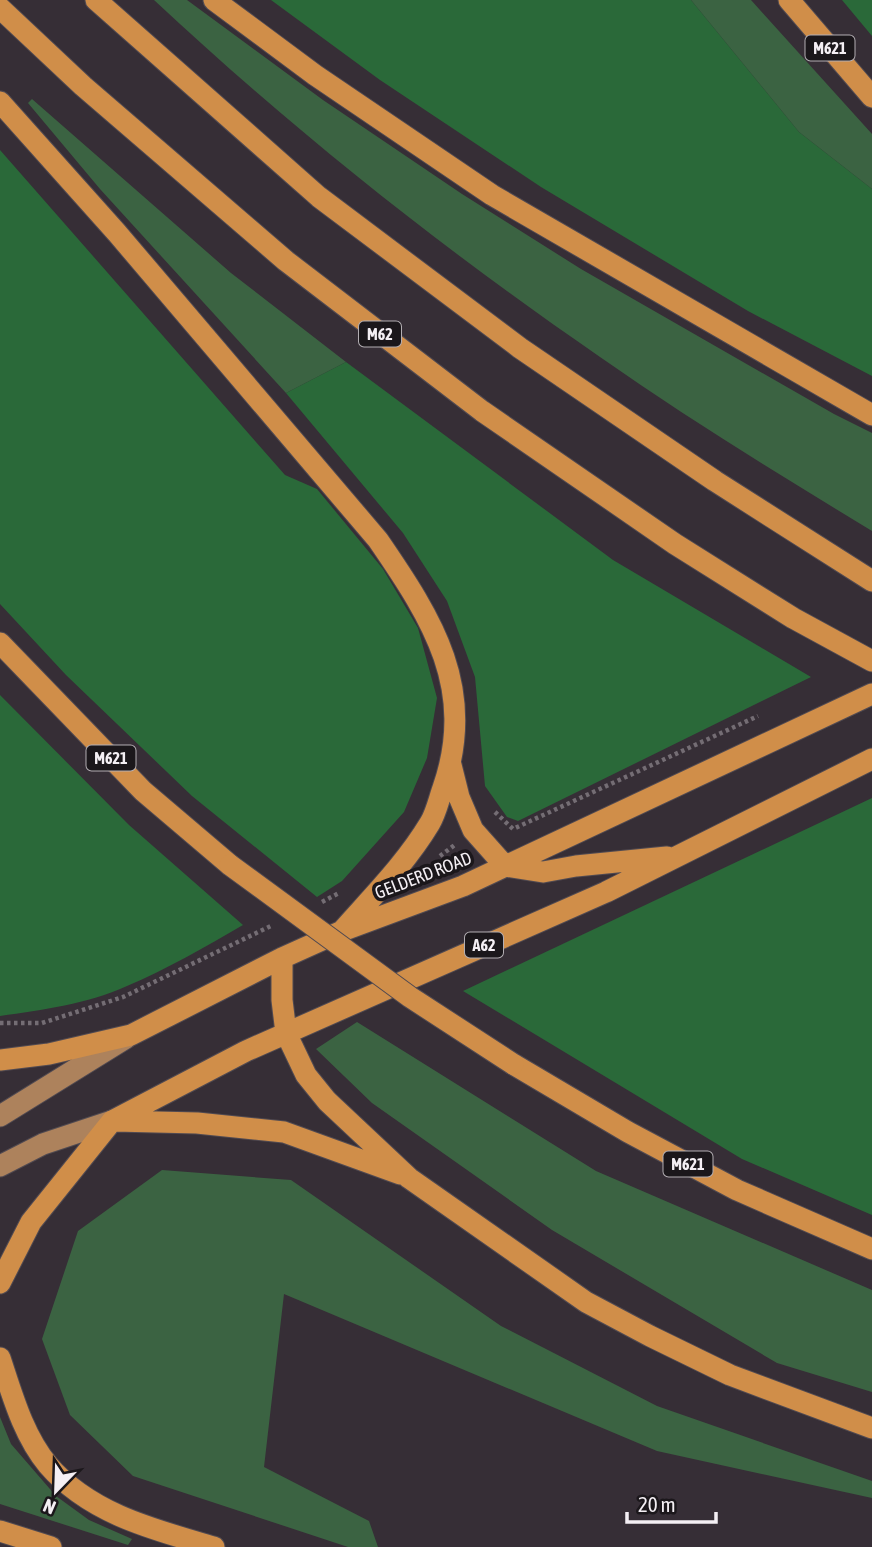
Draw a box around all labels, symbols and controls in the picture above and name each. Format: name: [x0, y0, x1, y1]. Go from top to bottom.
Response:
road number: M621: [806, 36, 854, 60]
road number: M62: [359, 322, 401, 346]
road number: M621: [86, 746, 136, 771]
street label: GELDERD ROAD: [372, 847, 474, 903]
road number: A62: [465, 932, 503, 958]
road number: M621: [664, 1152, 712, 1176]
north arrow: [21, 1456, 91, 1526]
scale bar: [627, 1480, 716, 1524]
text: 20 m: [638, 1492, 676, 1516]
text: N: [40, 1494, 59, 1519]

